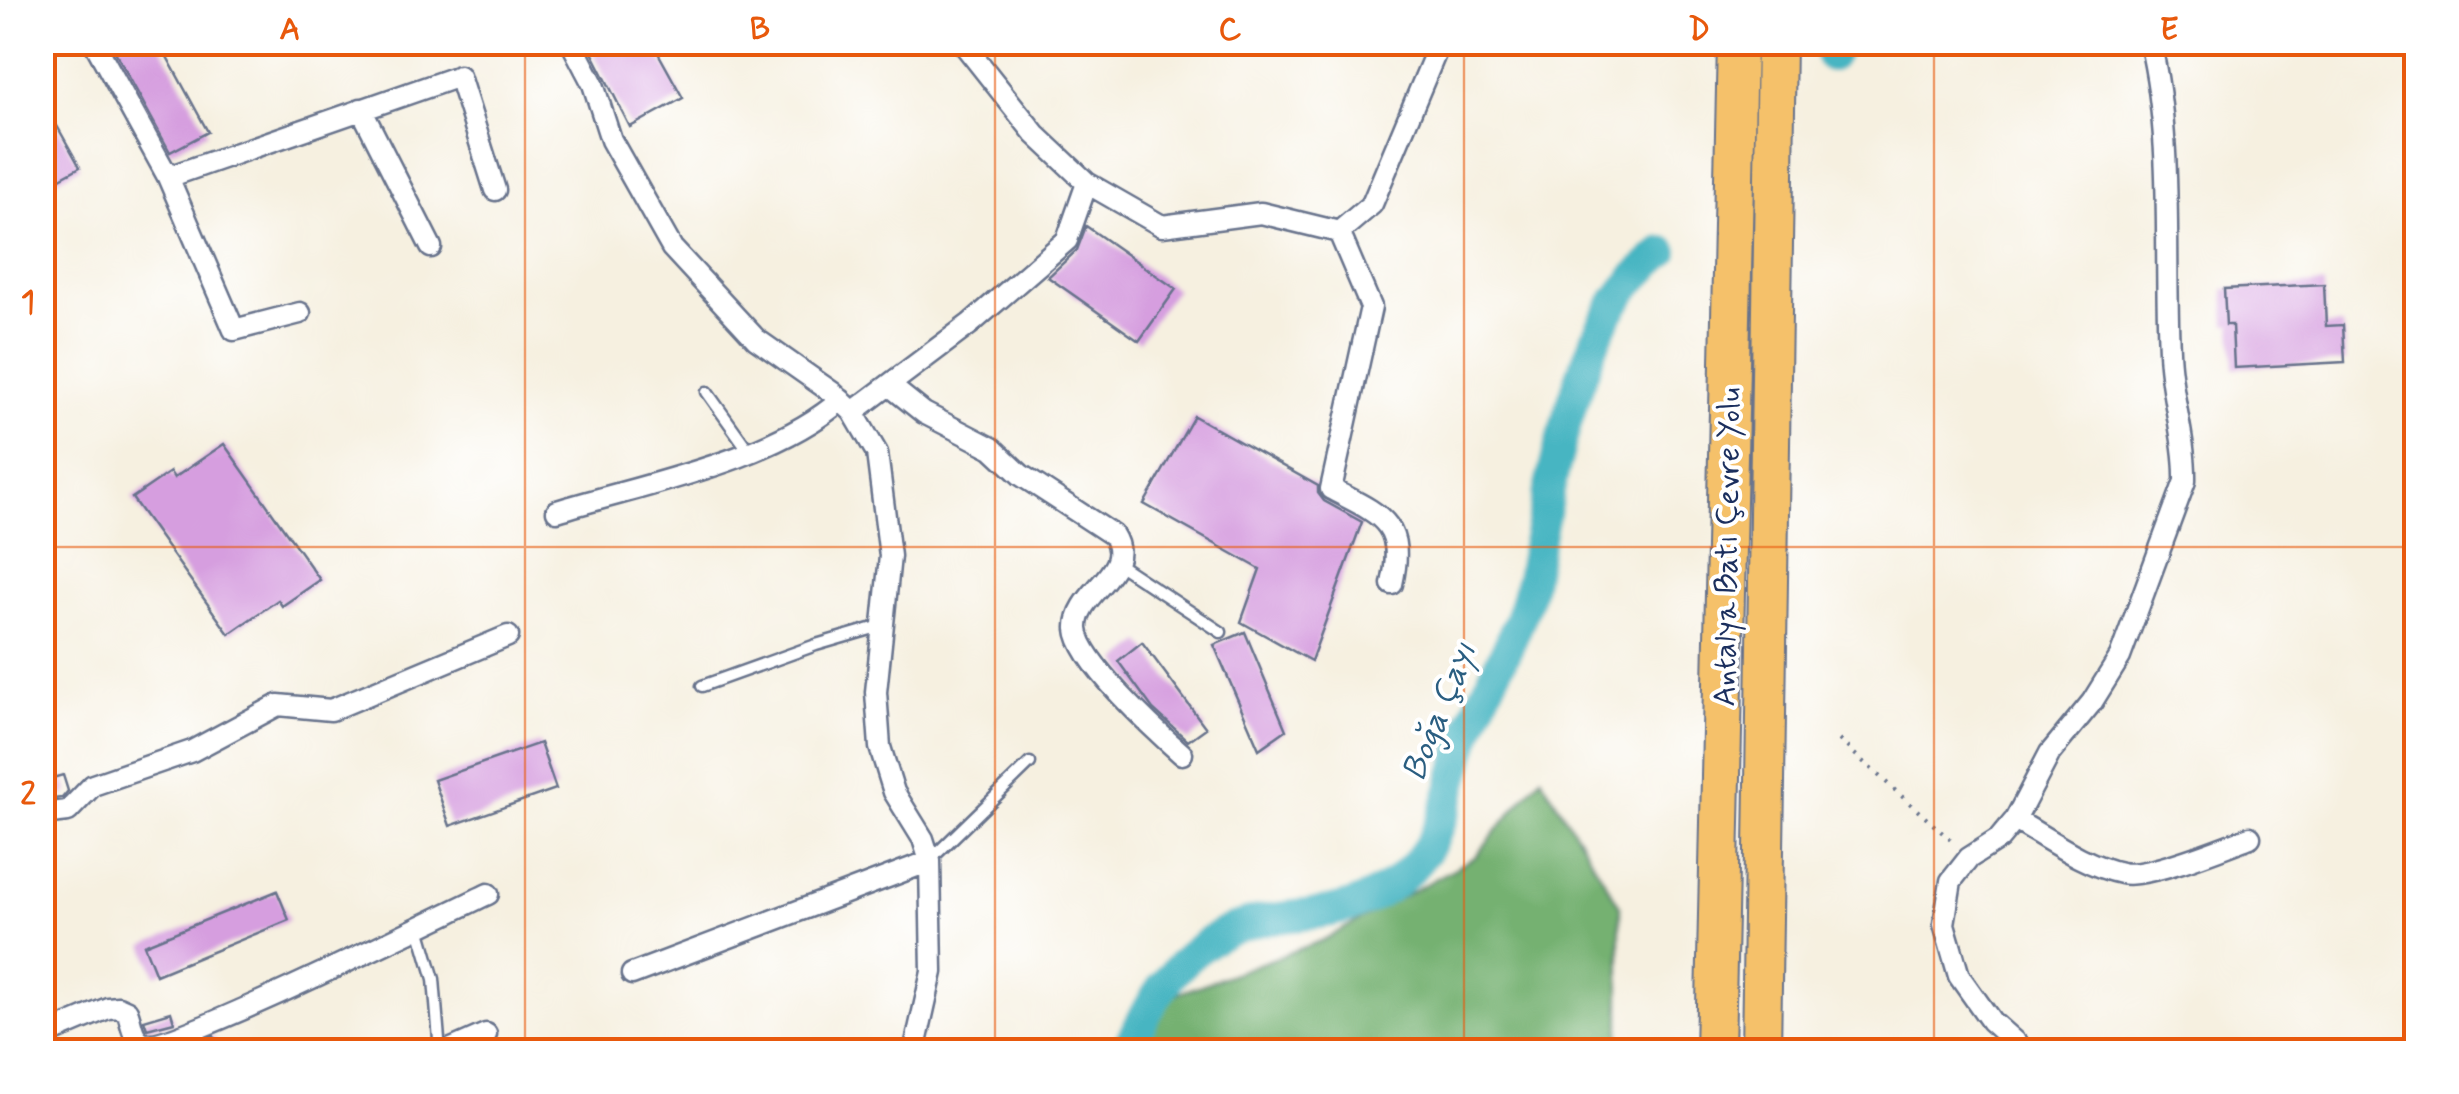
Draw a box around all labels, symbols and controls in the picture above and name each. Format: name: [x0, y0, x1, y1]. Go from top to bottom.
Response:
text: A: [280, 9, 300, 51]
text: B: [750, 9, 770, 51]
text: C: [1219, 9, 1242, 51]
text: D: [1688, 9, 1710, 51]
text: E: [2160, 9, 2179, 51]
text: 1: [21, 282, 35, 324]
street label: Antalya Batı Çevre Yolu: [1704, 387, 1752, 707]
water label: Boğa Çayı: [1391, 635, 1489, 788]
text: 2: [20, 774, 36, 816]

